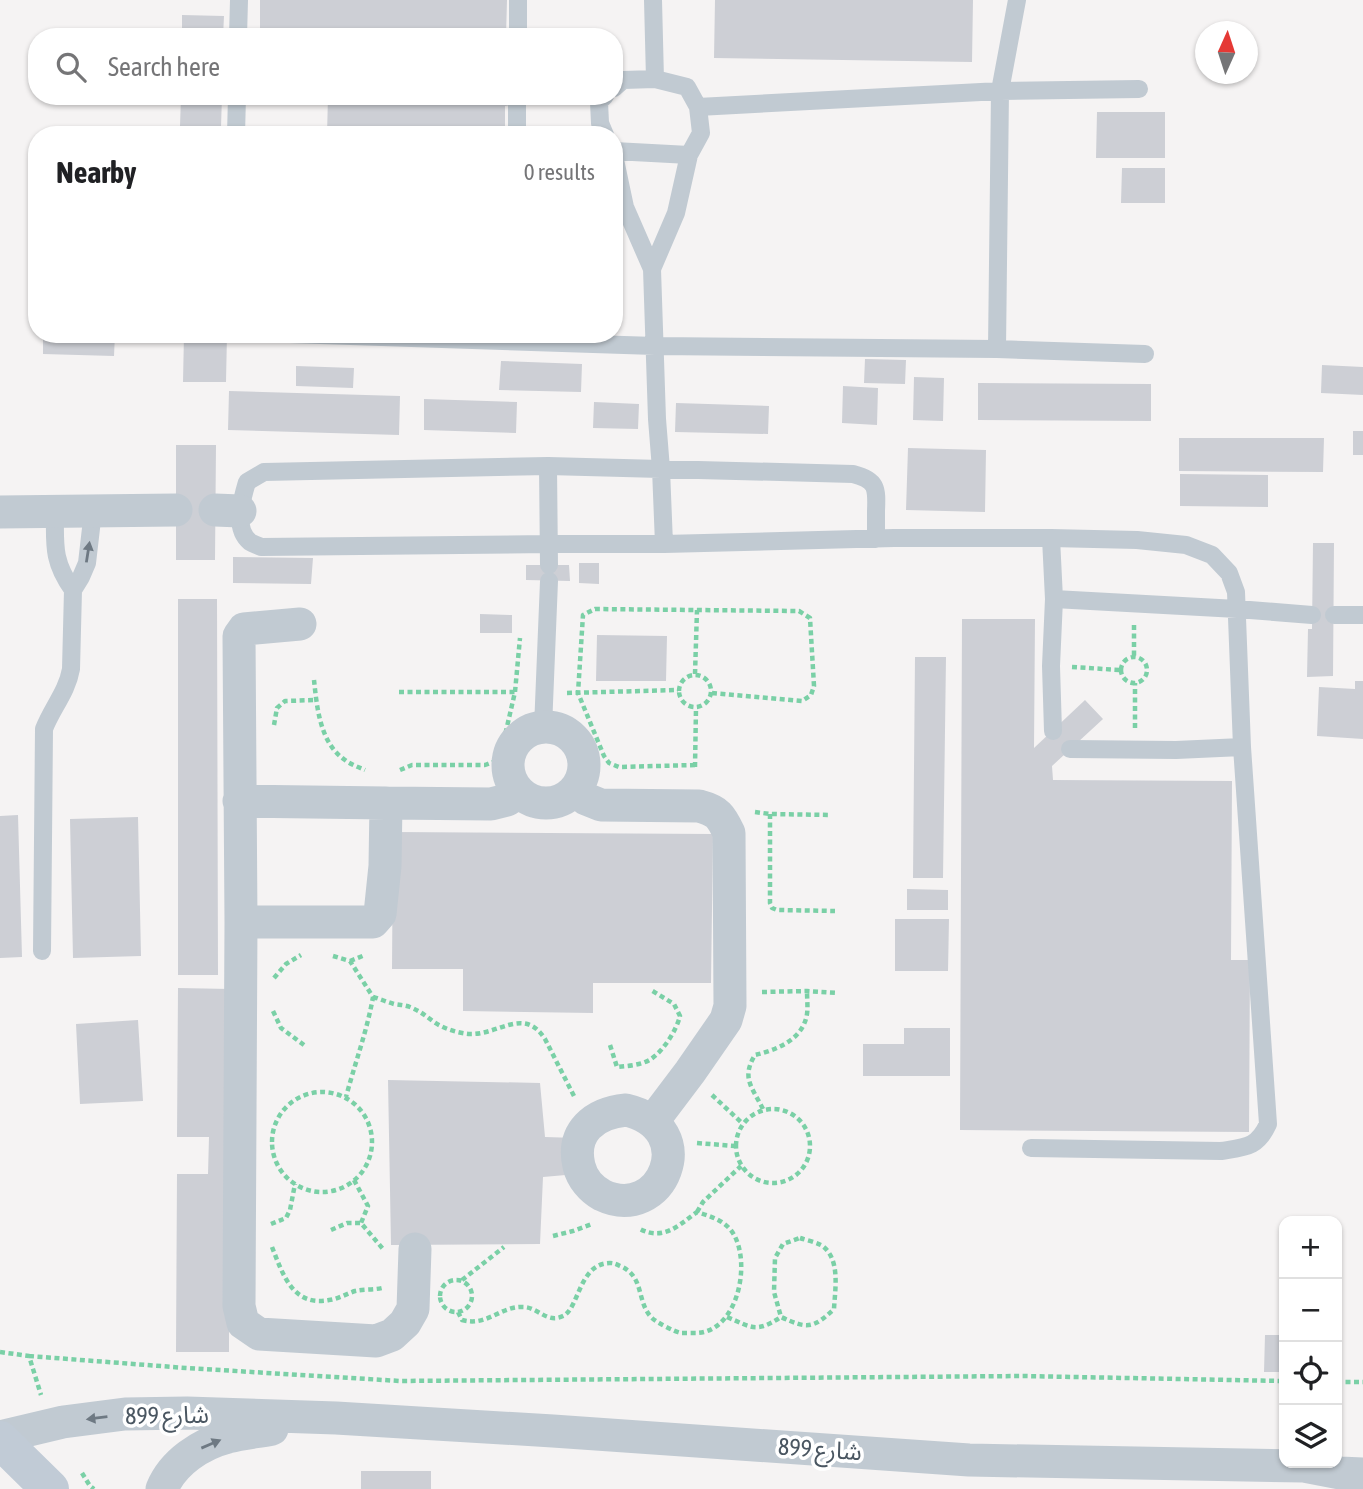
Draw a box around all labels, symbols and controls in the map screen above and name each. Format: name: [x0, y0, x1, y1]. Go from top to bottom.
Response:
north arrow: [1195, 21, 1258, 84]
search box: [28, 28, 623, 105]
icon: search: [52, 48, 90, 86]
text: Search here: [108, 52, 220, 82]
text: Nearby: [56, 155, 136, 189]
text: 0 results: [524, 159, 595, 185]
one-way arrow: [83, 541, 94, 563]
map controls: [1279, 1216, 1342, 1468]
button: +: [1279, 1216, 1342, 1279]
button: −: [1279, 1279, 1342, 1342]
button: locate: [1279, 1342, 1342, 1405]
street label: شارع 899: [125, 1401, 209, 1433]
button: layers: [1279, 1405, 1342, 1468]
one-way arrow: [85, 1412, 107, 1423]
street label: شارع 899: [777, 1433, 863, 1469]
one-way arrow: [200, 1438, 221, 1449]

